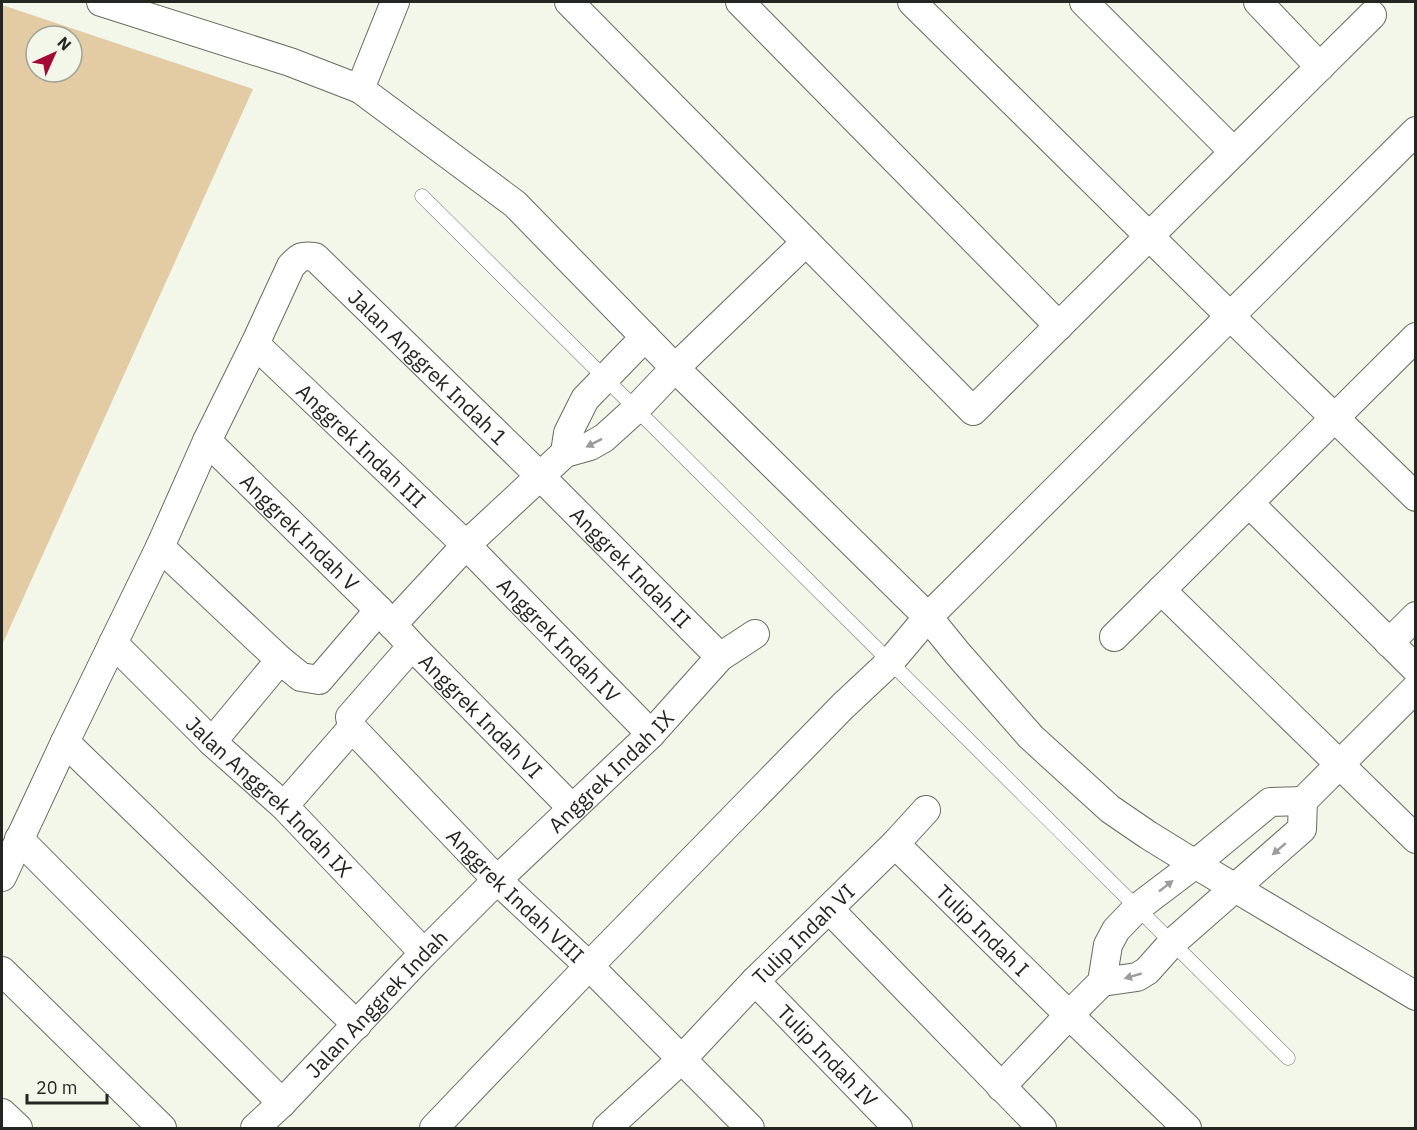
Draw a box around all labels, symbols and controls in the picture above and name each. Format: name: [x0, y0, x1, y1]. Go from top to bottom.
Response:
north arrow: [24, 24, 84, 84]
text: N: [53, 32, 76, 55]
street label: Jalan Anggrek Indah 1: [342, 283, 514, 451]
street label: Anggrek Indah III: [291, 377, 432, 514]
one-way arrow: [585, 438, 602, 448]
street label: Anggrek Indah V: [234, 467, 365, 597]
street label: Anggrek Indah II: [564, 501, 697, 634]
street label: Anggrek Indah IV: [491, 571, 626, 709]
street label: Anggrek Indah VI: [413, 647, 549, 784]
street label: Anggrek Indah IX: [542, 704, 680, 839]
street label: Jalan Anggrek Indah IX: [180, 710, 358, 883]
street label: Anggrek Indah VIII: [441, 822, 590, 969]
one-way arrow: [1271, 843, 1287, 856]
street label: Tulip Indah VI: [746, 877, 860, 990]
street label: Tulip Indah I: [930, 878, 1035, 982]
one-way arrow: [1158, 879, 1174, 892]
street label: Jalan Anggrek Indah: [299, 923, 454, 1084]
one-way arrow: [1123, 972, 1141, 981]
street label: Tulip Indah IV: [771, 998, 884, 1113]
scale bar: [27, 1067, 106, 1105]
text: 20 m: [36, 1076, 78, 1099]

